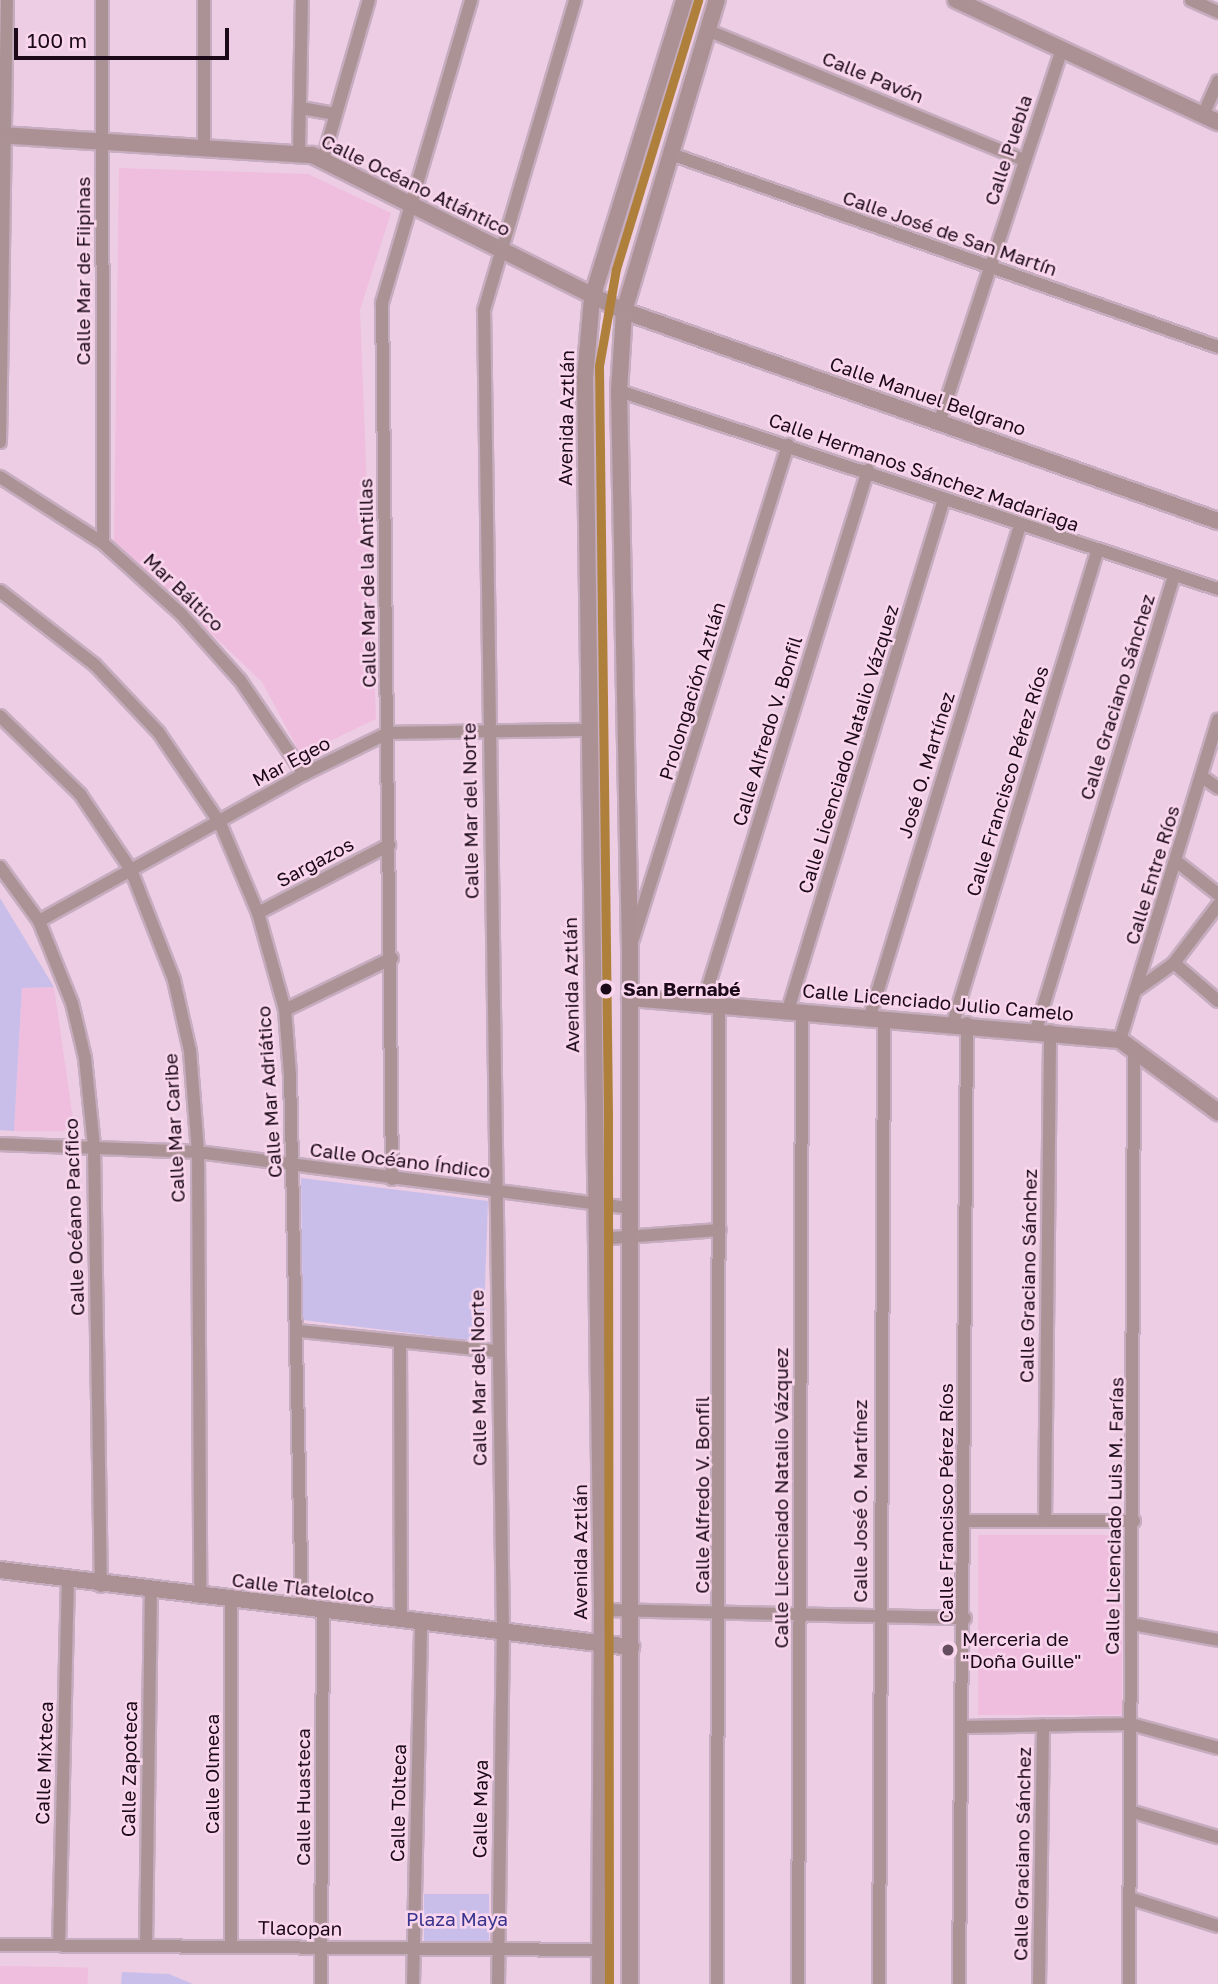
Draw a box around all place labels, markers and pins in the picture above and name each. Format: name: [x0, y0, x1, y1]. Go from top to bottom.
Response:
marker: San Bernabé: [595, 978, 617, 1000]
place label: San Bernabé: [623, 978, 740, 1000]
place label: Merceria de "Doña Guille": [962, 1628, 1081, 1672]
marker: Merceria de "Doña Guille": [940, 1642, 956, 1658]

